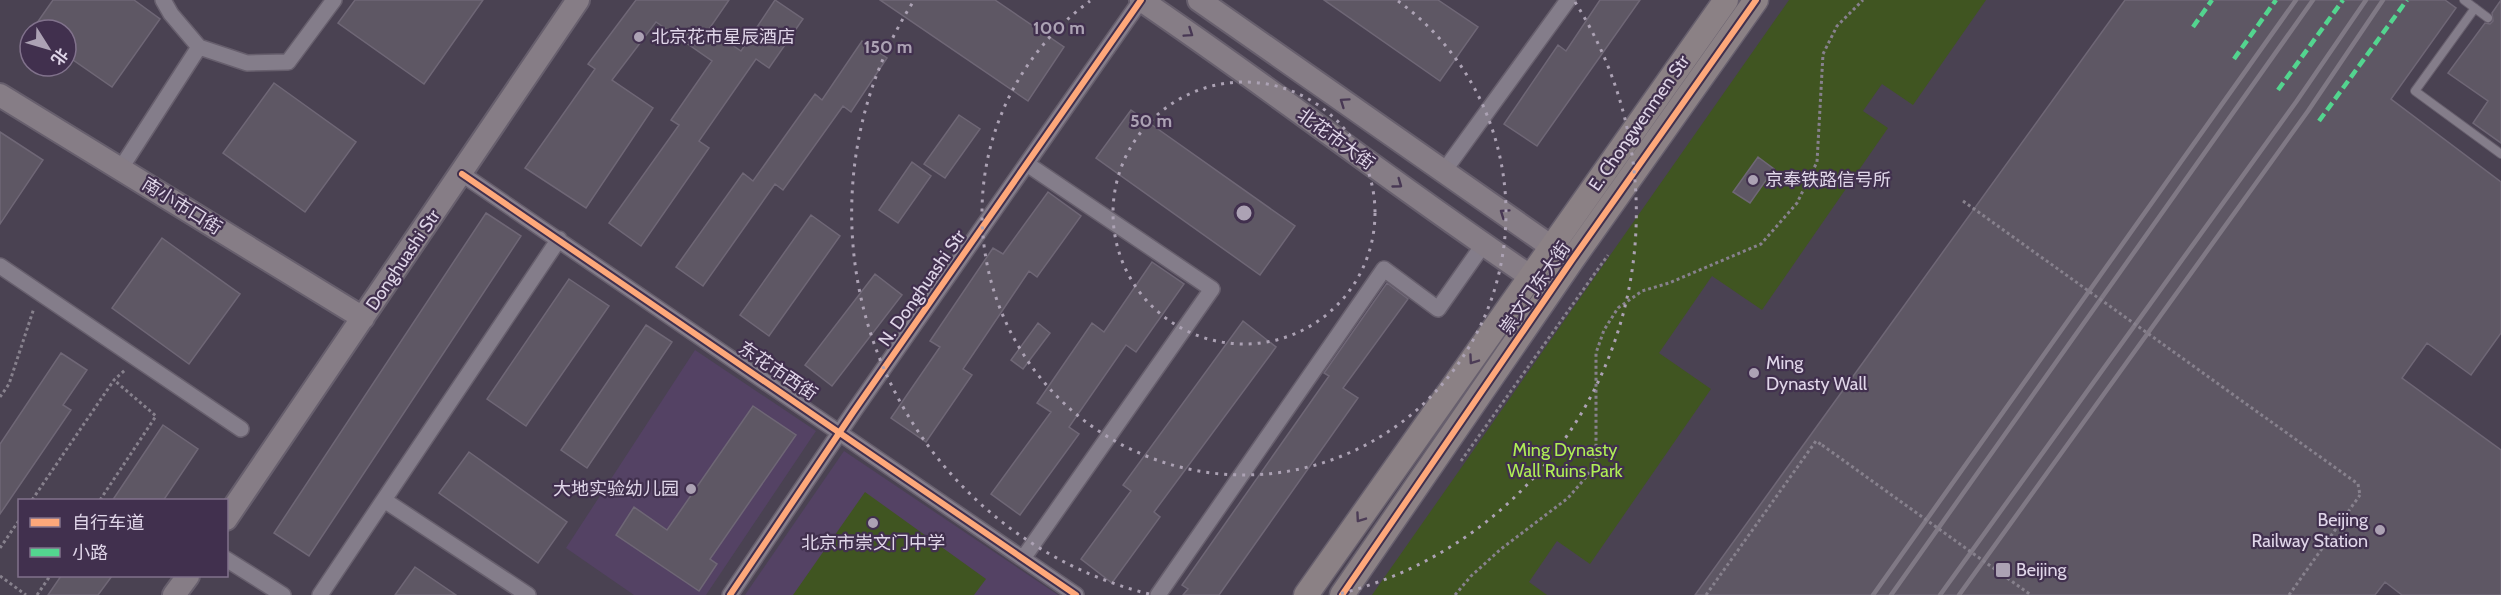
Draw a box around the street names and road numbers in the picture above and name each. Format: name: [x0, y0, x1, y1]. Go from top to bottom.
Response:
street label: E. Chongwenmen Str: [1584, 51, 1694, 195]
street label: 北花市大街: [1293, 104, 1379, 174]
street label: 南小市口街: [138, 173, 226, 239]
street label: Donghuashi Str: [361, 205, 445, 315]
street label: N. Donghuashi Str: [874, 225, 971, 351]
street label: 崇文门东大街: [1495, 237, 1575, 339]
street label: 东花市西街: [735, 337, 821, 405]

